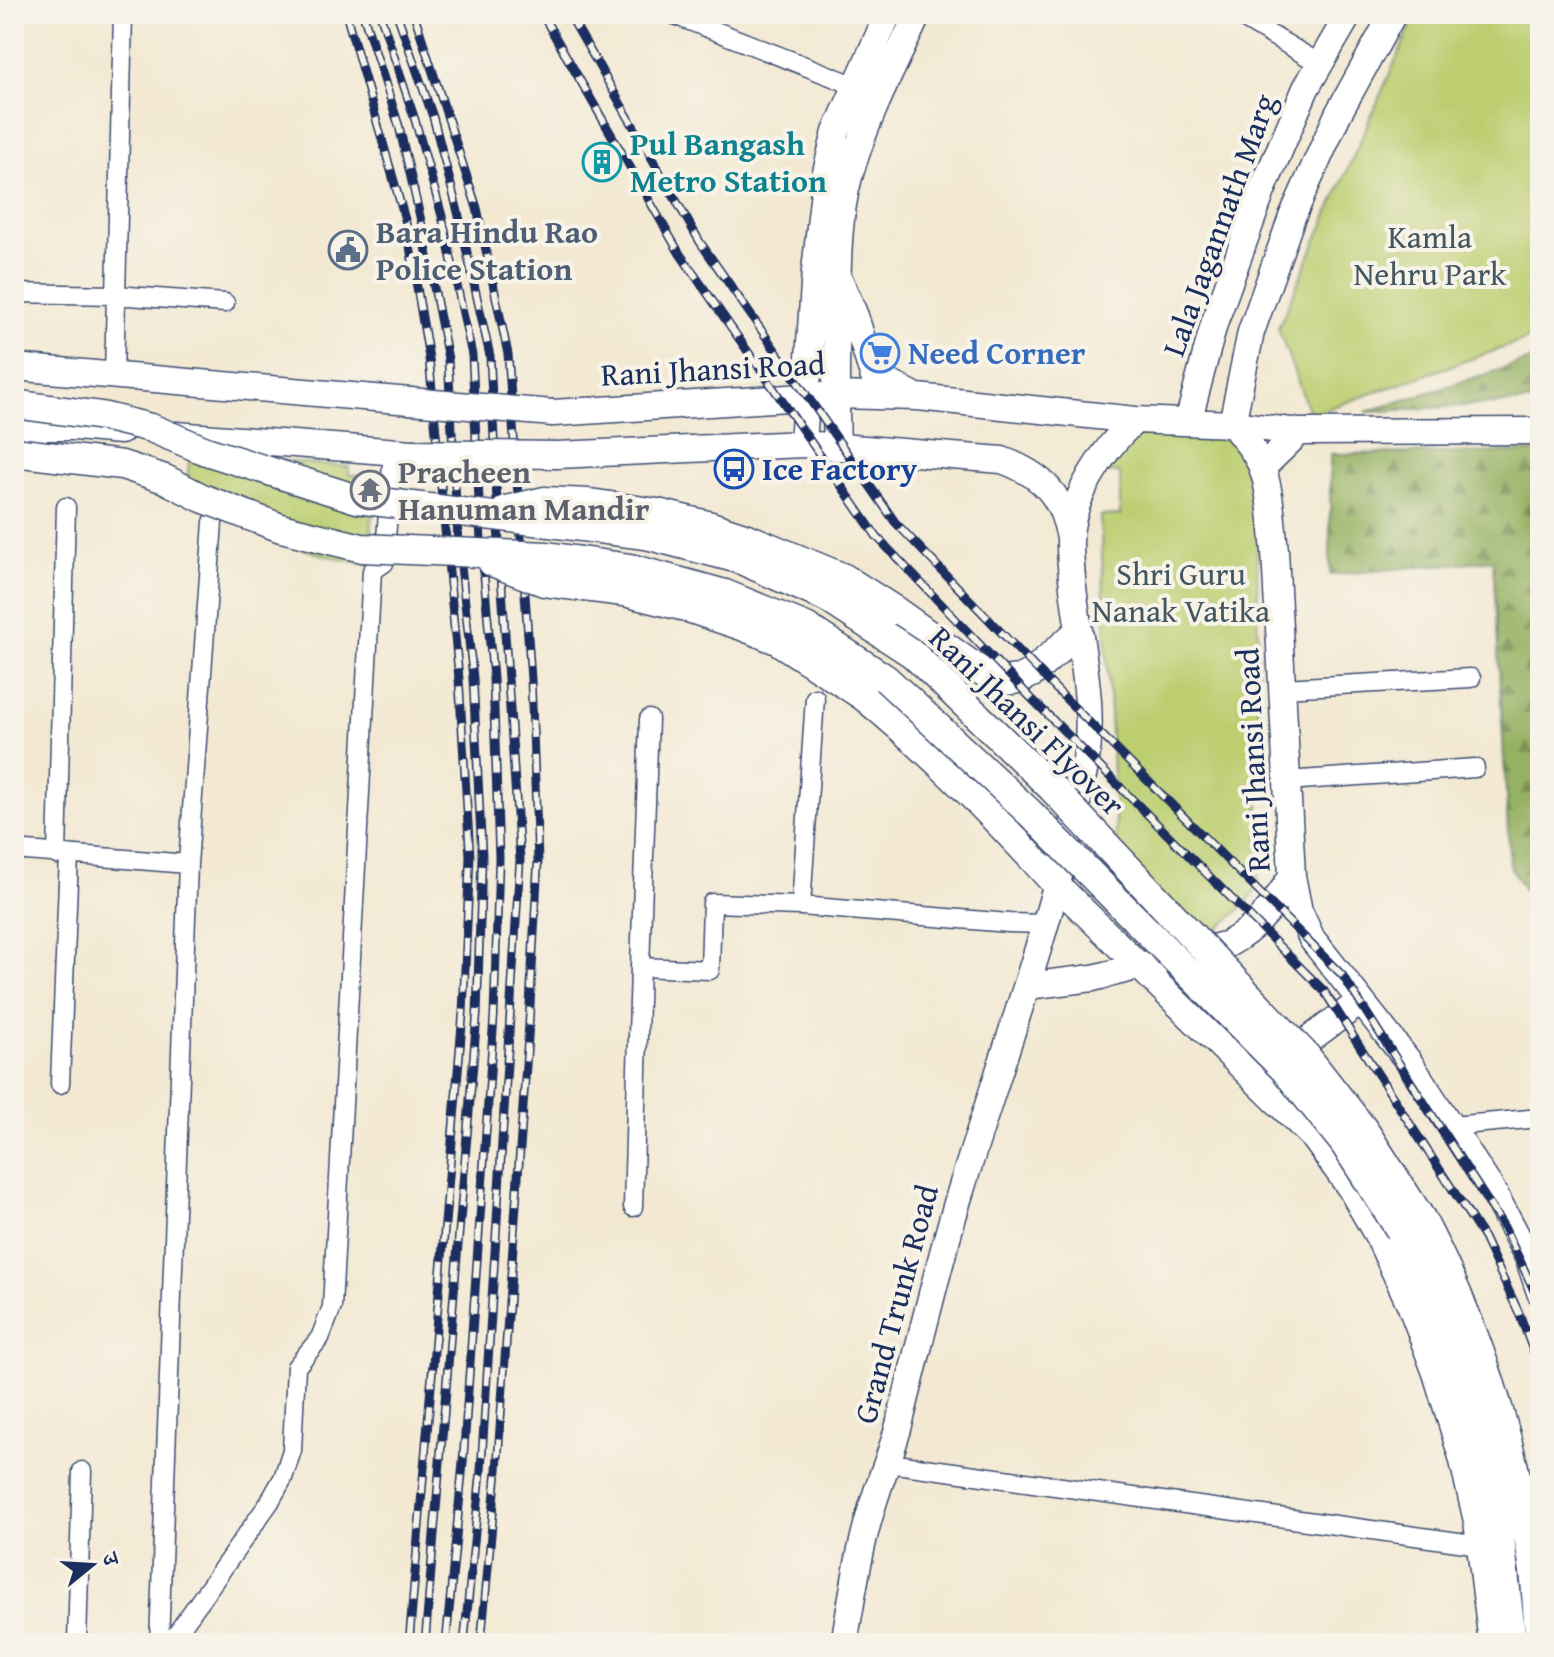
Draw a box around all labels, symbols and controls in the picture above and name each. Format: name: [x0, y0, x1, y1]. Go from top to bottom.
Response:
street label: Lala Jagannath Marg: [1149, 87, 1288, 363]
place label: Pul Bangash Metro Station: [630, 120, 827, 204]
building icon: Pul Bangash Metro Station: [581, 141, 623, 183]
place label: Bara Hindu Rao Police Station: [376, 208, 598, 292]
park label: Kamla Nehru Park: [1353, 213, 1507, 297]
public building icon: Bara Hindu Rao Police Station: [327, 229, 369, 271]
place label: Need Corner: [908, 329, 1086, 376]
supermarket icon: Need Corner: [859, 332, 901, 374]
street label: Rani Jhansi Road: [600, 339, 826, 398]
place label: Ice Factory: [762, 445, 918, 492]
place label: Pracheen Hanuman Mandir: [398, 448, 650, 532]
bus stop icon: Ice Factory: [713, 448, 755, 490]
temple icon: Pracheen Hanuman Mandir: [349, 469, 391, 511]
park label: Shri Guru Nanak Vatika: [1092, 550, 1270, 634]
street label: Rani Jhansi Flyover: [919, 615, 1136, 827]
street label: Rani Jhansi Road: [1223, 647, 1282, 873]
street label: Grand Trunk Road: [841, 1179, 950, 1429]
north arrow: [52, 1525, 132, 1605]
text: उ: [93, 1547, 129, 1571]

